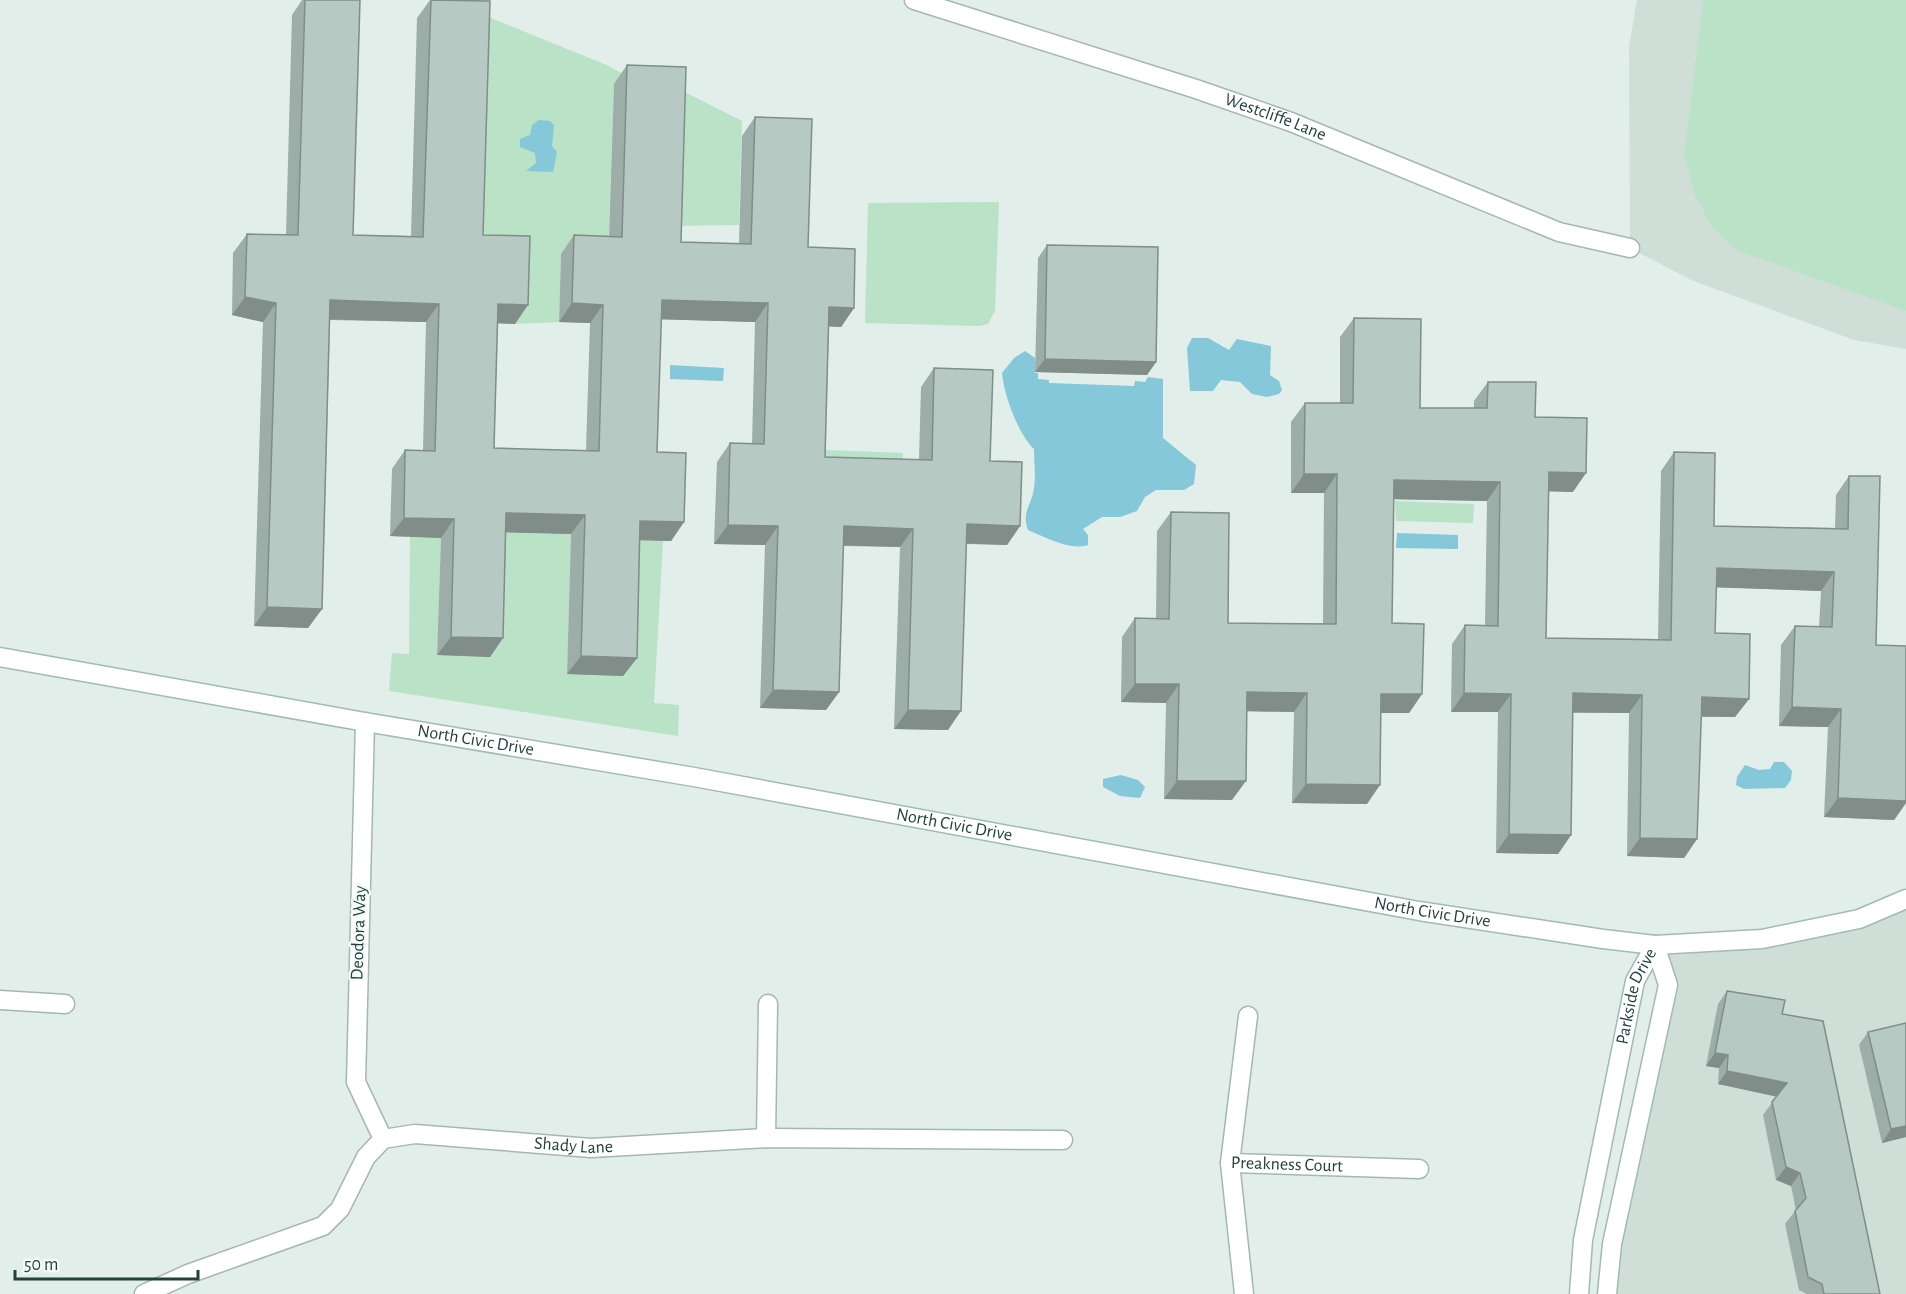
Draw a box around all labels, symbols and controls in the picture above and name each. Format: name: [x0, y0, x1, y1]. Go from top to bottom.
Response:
street label: Westcliffe Lane: [1222, 91, 1329, 144]
street label: North Civic Drive: [416, 722, 535, 759]
street label: North Civic Drive: [895, 806, 1014, 845]
street label: Deodora Way: [348, 885, 370, 981]
street label: North Civic Drive: [1373, 894, 1492, 931]
street label: Parkside Drive: [1613, 945, 1660, 1046]
street label: Shady Lane: [533, 1134, 614, 1157]
street label: Preakness Court: [1231, 1154, 1344, 1176]
scale bar: [15, 1243, 198, 1281]
text: 50 m: [24, 1256, 58, 1274]

